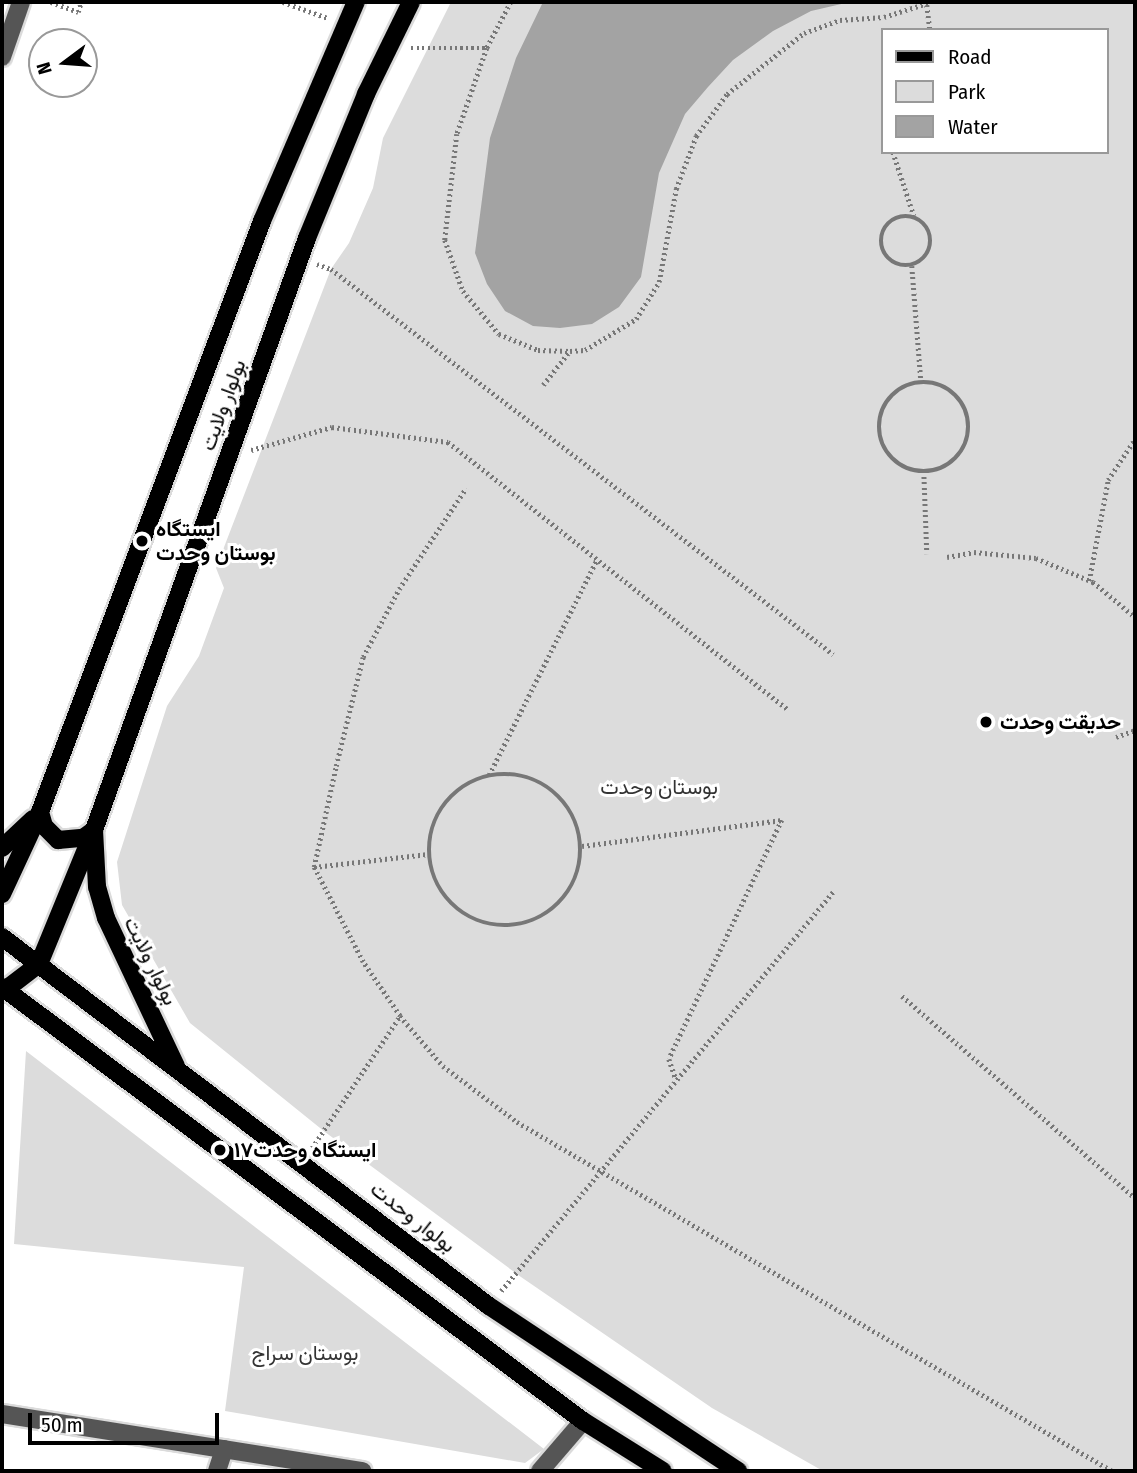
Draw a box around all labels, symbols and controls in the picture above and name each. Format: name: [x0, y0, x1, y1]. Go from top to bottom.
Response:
north arrow: [28, 28, 98, 98]
legend: [881, 28, 1109, 154]
text: Road: [948, 44, 992, 70]
text: N: [32, 60, 57, 77]
text: Park: [948, 79, 985, 105]
text: Water: [948, 114, 998, 140]
street label: بولوار ولایت: [195, 356, 251, 454]
place label: ایستگاه بوستان وحدت: [156, 516, 276, 566]
marker: ایستگاه بوستان وحدت: [134, 533, 150, 549]
place label: حدیقت وحدت: [1000, 709, 1121, 735]
marker: حدیقت وحدت: [978, 714, 994, 730]
park label: بوستان وحدت: [600, 774, 718, 800]
street label: بولوار ولایت: [119, 913, 183, 1009]
place label: ایستگاه وحدت۱۷: [234, 1137, 376, 1163]
marker: ایستگاه وحدت۱۷: [212, 1142, 228, 1158]
street label: بولوار وحدت: [366, 1176, 460, 1258]
park label: بوستان سراج: [252, 1340, 358, 1366]
scale bar: [32, 1400, 222, 1444]
text: 50 m: [41, 1412, 83, 1438]

